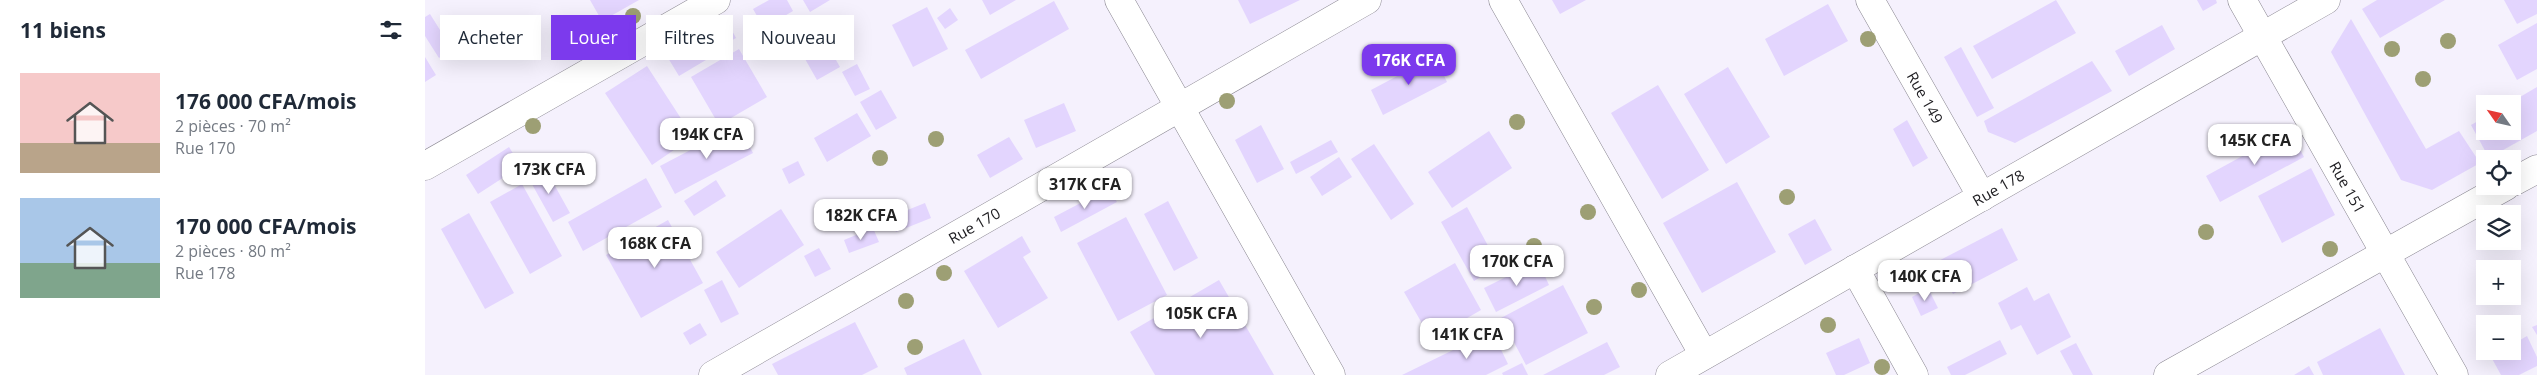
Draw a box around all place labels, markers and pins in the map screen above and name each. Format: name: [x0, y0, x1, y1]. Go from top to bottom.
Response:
pin: 176K CFA: [1357, 44, 1461, 86]
pin: 194K CFA: [655, 118, 759, 160]
pin: 145K CFA: [2203, 124, 2307, 166]
pin: 173K CFA: [497, 152, 601, 195]
pin: 317K CFA: [1033, 168, 1137, 210]
pin: 182K CFA: [809, 198, 913, 241]
pin: 168K CFA: [603, 226, 707, 269]
pin: 170K CFA: [1465, 244, 1569, 287]
pin: 140K CFA: [1873, 260, 1977, 302]
pin: 105K CFA: [1149, 296, 1253, 339]
pin: 141K CFA: [1415, 318, 1519, 360]

